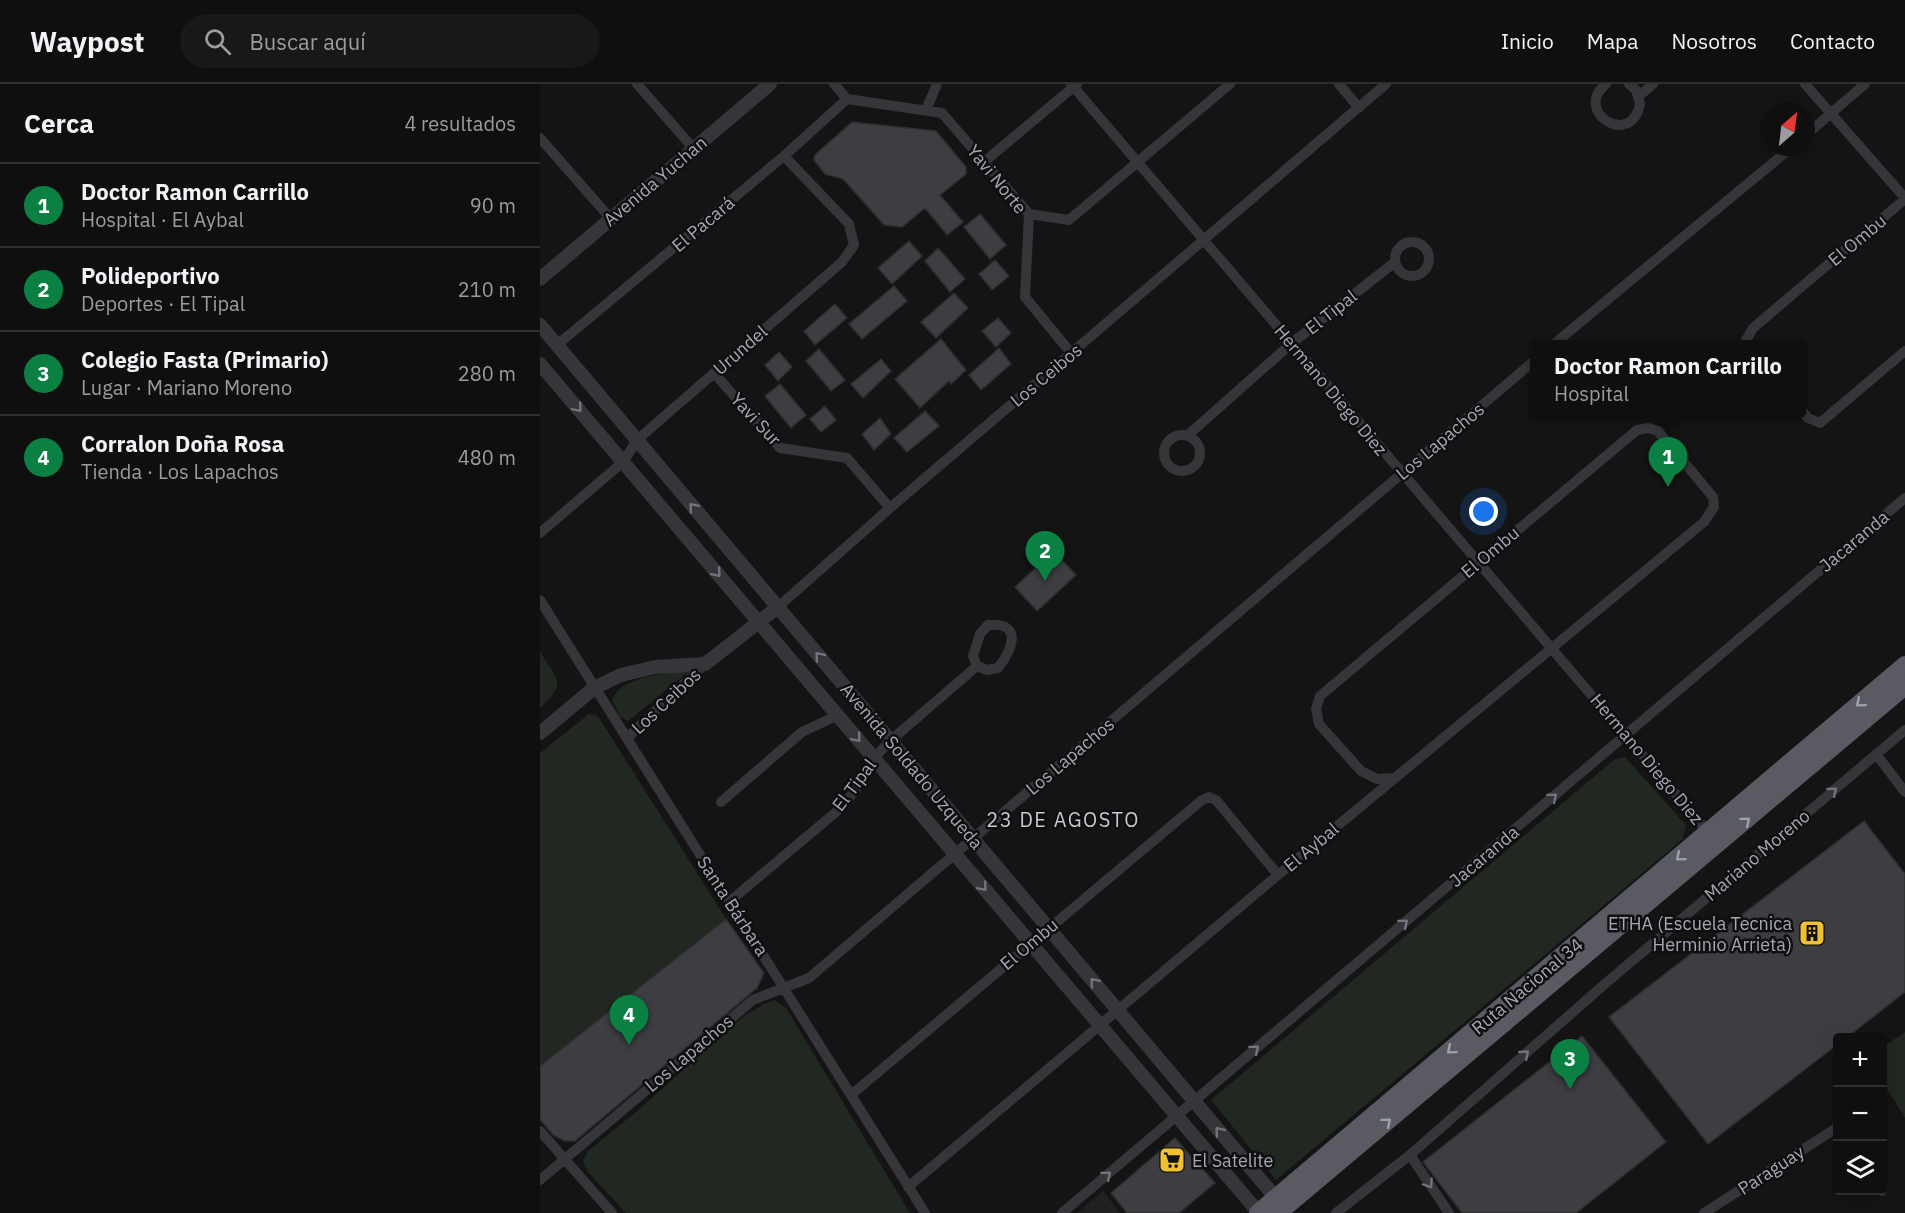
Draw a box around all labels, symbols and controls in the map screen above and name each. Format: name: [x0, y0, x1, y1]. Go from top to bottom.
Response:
search box: [180, 14, 600, 68]
text: Waypost: [30, 23, 144, 60]
icon: search: [201, 25, 234, 58]
text: Buscar aquí: [249, 27, 366, 56]
text: Inicio: [1501, 27, 1554, 55]
text: Mapa: [1587, 27, 1639, 55]
text: Nosotros: [1672, 27, 1757, 55]
text: Contacto: [1790, 27, 1875, 55]
north arrow: [1761, 102, 1815, 156]
text: Cerca: [24, 106, 94, 140]
text: 4 resultados: [404, 110, 516, 137]
street label: Avenida Yuchan: [598, 131, 712, 231]
street label: Yavi Norte: [962, 140, 1032, 218]
text: Doctor Ramon Carrillo: [81, 177, 309, 206]
street label: El Pacará: [667, 191, 739, 257]
text: 1: [38, 192, 50, 219]
text: 90 m: [470, 192, 516, 219]
text: Hospital · El Aybal: [81, 206, 244, 233]
street label: El Ombu: [1823, 209, 1891, 271]
text: Polideportivo: [81, 261, 220, 290]
text: 2: [38, 276, 50, 303]
text: 210 m: [458, 276, 516, 303]
street label: El Tipal: [1301, 285, 1362, 339]
text: Deportes · El Tipal: [81, 290, 245, 317]
street label: Urundel: [708, 320, 772, 380]
street label: Hermano Diego Diez: [1269, 320, 1393, 460]
street label: Los Ceibos: [1005, 338, 1087, 412]
popup: [1530, 340, 1806, 418]
text: Colegio Fasta (Primario): [81, 345, 328, 374]
text: Doctor Ramon Carrillo: [1554, 351, 1782, 380]
text: 3: [38, 360, 50, 387]
text: 280 m: [458, 360, 516, 387]
text: Lugar · Mariano Moreno: [81, 374, 292, 401]
text: Hospital: [1554, 380, 1629, 407]
street label: Yavi Sur: [726, 388, 787, 451]
street label: Los Lapachos: [1391, 397, 1489, 485]
one-way arrow: [571, 401, 582, 412]
text: Corralon Doña Rosa: [81, 429, 284, 458]
pin: 1: [1648, 438, 1688, 487]
text: 4: [38, 444, 50, 471]
text: 480 m: [458, 444, 516, 471]
text: Tienda · Los Lapachos: [81, 458, 279, 485]
your location: [1469, 497, 1498, 526]
one-way arrow: [690, 503, 701, 514]
street label: Jacaranda: [1814, 505, 1894, 577]
street label: El Ombu: [1456, 521, 1524, 583]
pin: 2: [1026, 532, 1064, 581]
one-way arrow: [710, 566, 721, 577]
one-way arrow: [815, 652, 826, 663]
street label: Los Ceibos: [626, 663, 706, 739]
street label: Avenida Soldado Uzqueda: [836, 678, 989, 854]
street label: Hermano Diego Diez: [1585, 689, 1709, 829]
one-way arrow: [1856, 696, 1867, 707]
street label: Los Lapachos: [1021, 712, 1119, 800]
one-way arrow: [850, 731, 861, 742]
street label: El Tipal: [827, 754, 881, 816]
one-way arrow: [1826, 787, 1837, 798]
one-way arrow: [1546, 793, 1557, 804]
street label: Mariano Moreno: [1699, 804, 1815, 906]
district label: 23 DE AGOSTO: [986, 806, 1140, 833]
street label: El Aybal: [1279, 817, 1343, 877]
one-way arrow: [1739, 817, 1750, 828]
street label: Jacaranda: [1444, 820, 1524, 892]
one-way arrow: [1676, 849, 1687, 860]
street label: Santa Bárbara: [692, 852, 774, 961]
one-way arrow: [976, 880, 987, 891]
place label: ETHA (Escuela Tecnica Herminio Arrieta): [1608, 912, 1792, 956]
street label: El Ombu: [995, 913, 1063, 975]
building icon: ETHA (Escuela Tecnica Herminio Arrieta): [1797, 918, 1827, 948]
one-way arrow: [1397, 919, 1408, 930]
street label: Ruta Nacional 34: [1467, 933, 1588, 1039]
one-way arrow: [1090, 978, 1101, 989]
pin: 4: [610, 996, 649, 1045]
street label: Los Lapachos: [640, 1009, 738, 1097]
map controls: [1833, 1033, 1887, 1195]
button: +: [1833, 1033, 1887, 1087]
pin: 3: [1550, 1040, 1590, 1089]
one-way arrow: [1447, 1043, 1458, 1054]
one-way arrow: [1248, 1045, 1259, 1056]
one-way arrow: [1518, 1050, 1529, 1061]
button: −: [1833, 1087, 1887, 1141]
one-way arrow: [1380, 1118, 1391, 1129]
one-way arrow: [1215, 1127, 1226, 1138]
street label: Paraguay: [1733, 1140, 1809, 1200]
button: layers: [1833, 1141, 1887, 1195]
supermarket icon: El Satelite: [1157, 1145, 1187, 1175]
place label: El Satelite: [1192, 1149, 1273, 1172]
one-way arrow: [1100, 1172, 1111, 1183]
one-way arrow: [1422, 1178, 1434, 1188]

